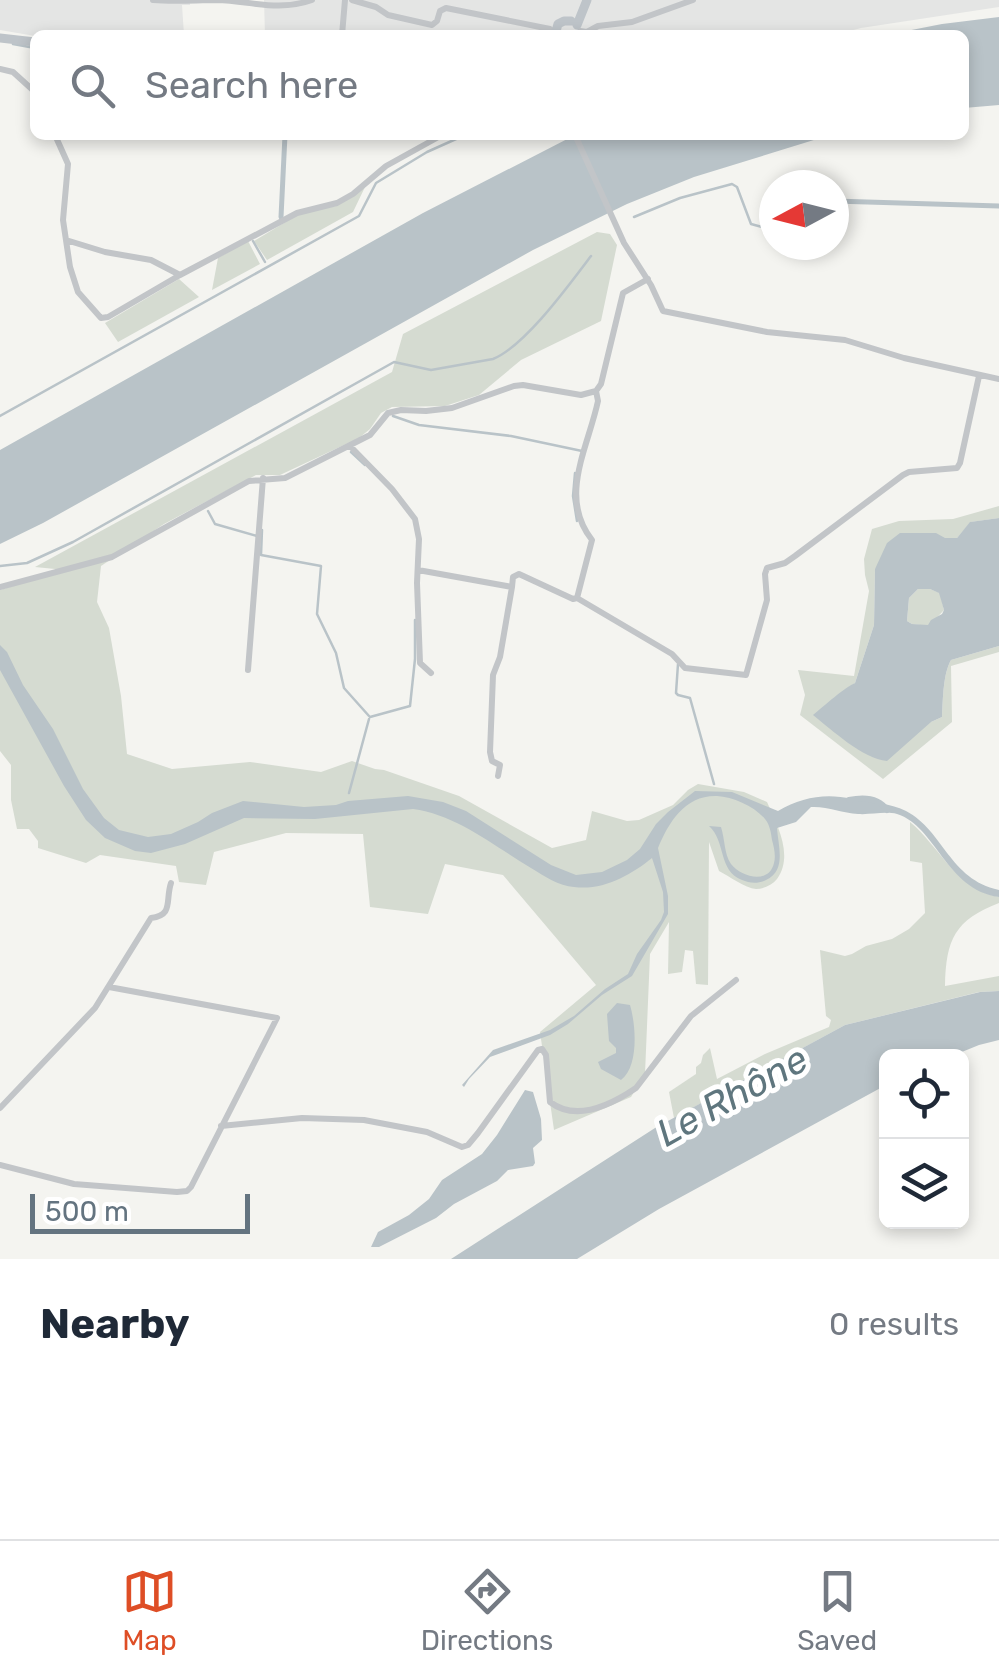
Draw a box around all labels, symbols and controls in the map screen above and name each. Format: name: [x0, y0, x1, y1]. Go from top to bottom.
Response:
search box: [30, 30, 969, 140]
icon: search: [65, 58, 120, 113]
text: Search here: [145, 62, 358, 108]
north arrow: [759, 170, 849, 260]
water label: Le Rhône: [649, 1036, 815, 1156]
map controls: [879, 1049, 969, 1229]
button: locate: [879, 1049, 969, 1139]
button: layers: [879, 1139, 969, 1229]
scale bar: [30, 1189, 250, 1234]
text: 500 m: [45, 1195, 129, 1228]
text: Nearby: [40, 1299, 190, 1349]
text: 0 results: [829, 1305, 959, 1343]
tab: Map: [122, 1564, 177, 1657]
tab: Directions: [421, 1564, 553, 1657]
tab: Saved: [797, 1564, 877, 1657]

